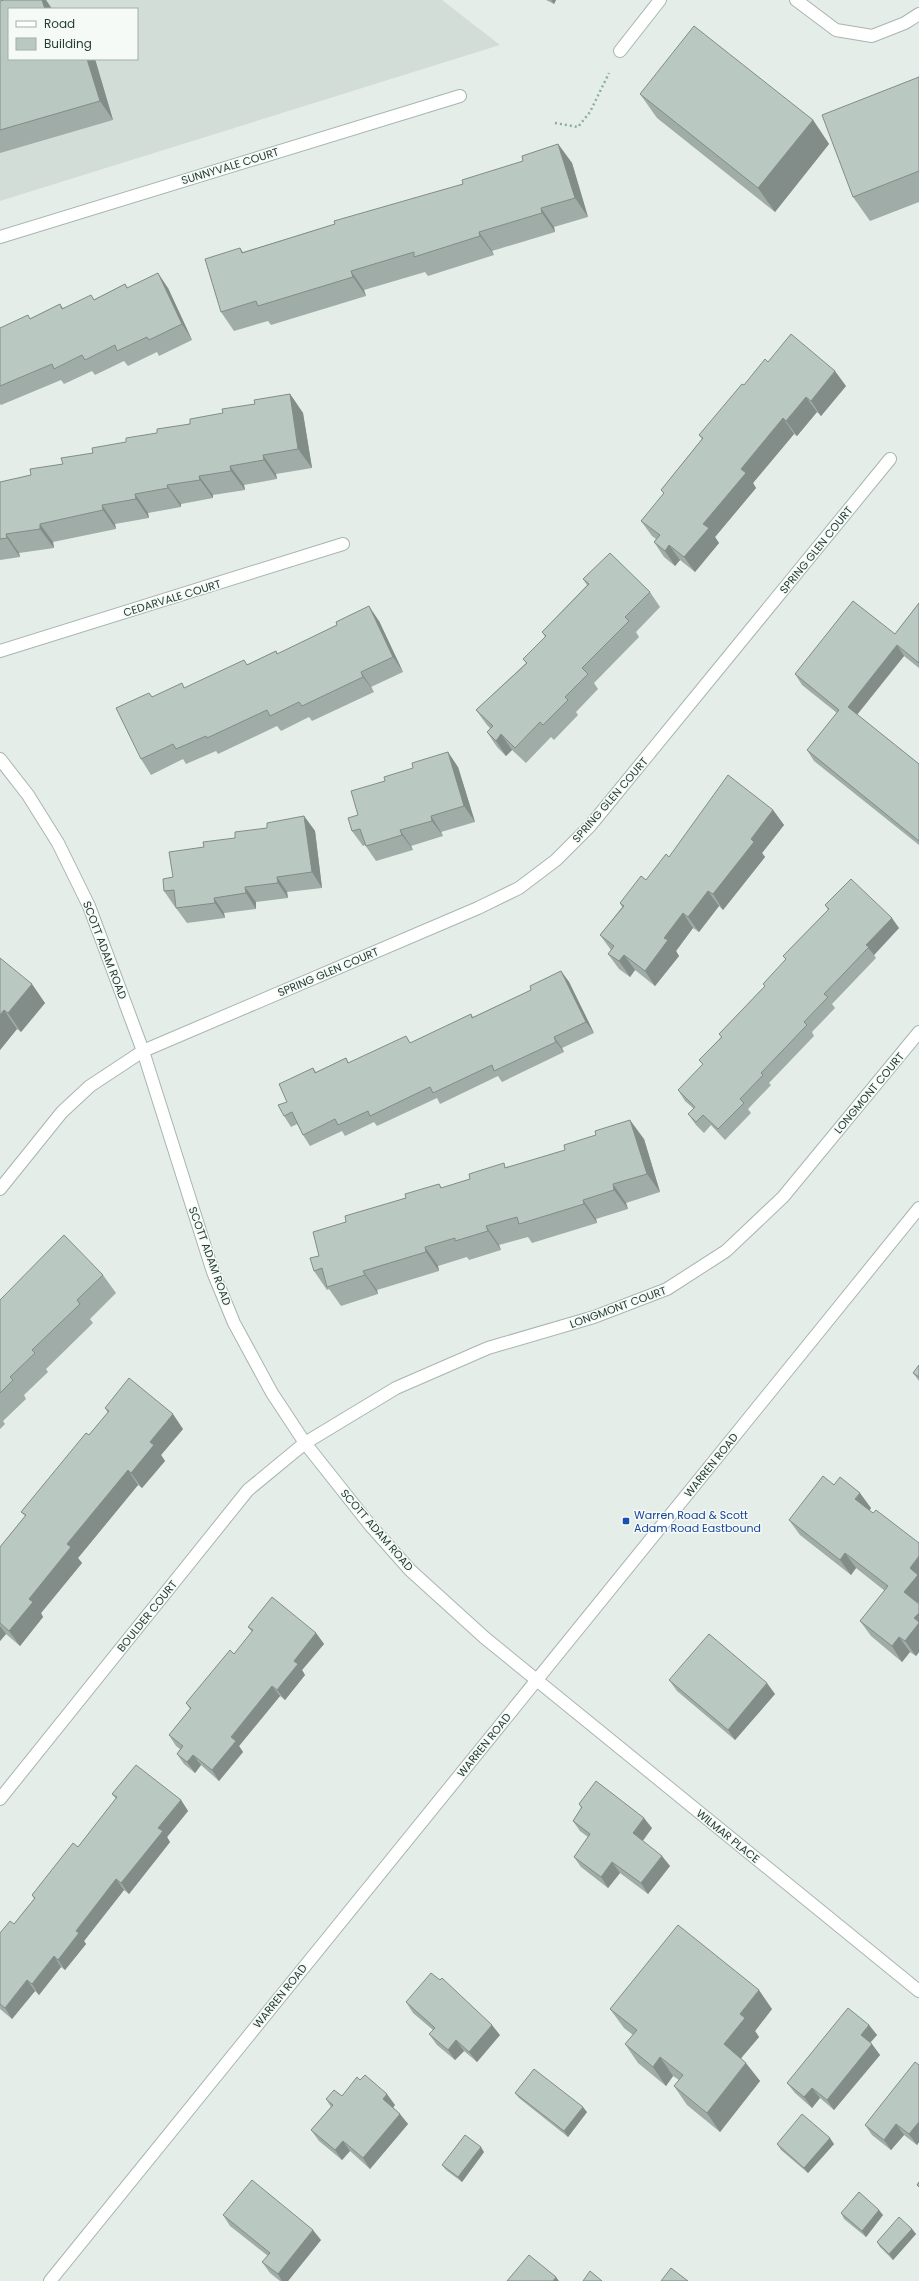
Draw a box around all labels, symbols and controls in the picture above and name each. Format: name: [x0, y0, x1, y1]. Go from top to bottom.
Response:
legend: [8, 8, 138, 60]
text: Road: [44, 15, 75, 32]
text: Building: [44, 35, 92, 52]
street label: SUNNYVALE COURT: [179, 144, 281, 188]
street label: SPRING GLEN COURT: [776, 503, 856, 597]
street label: CEDARVALE COURT: [121, 576, 223, 620]
street label: SPRING GLEN COURT: [568, 754, 652, 846]
street label: SCOTT ADAM ROAD: [79, 899, 131, 1002]
street label: SPRING GLEN COURT: [275, 943, 381, 1001]
street label: LONGMONT COURT: [830, 1049, 908, 1137]
street label: SCOTT ADAM ROAD: [185, 1204, 235, 1308]
street label: LONGMONT COURT: [568, 1282, 669, 1332]
street label: WARREN ROAD: [680, 1429, 742, 1500]
street label: SCOTT ADAM ROAD: [337, 1486, 417, 1575]
place label: Warren Road & Scott Adam Road Eastbound: [634, 1507, 761, 1536]
marker: Warren Road & Scott Adam Road Eastbound: [621, 1516, 631, 1526]
street label: BOULDER COURT: [113, 1577, 181, 1655]
street label: WARREN ROAD: [453, 1709, 515, 1780]
street label: WILMAR PLACE: [693, 1805, 763, 1867]
street label: WARREN ROAD: [249, 1960, 311, 2031]

